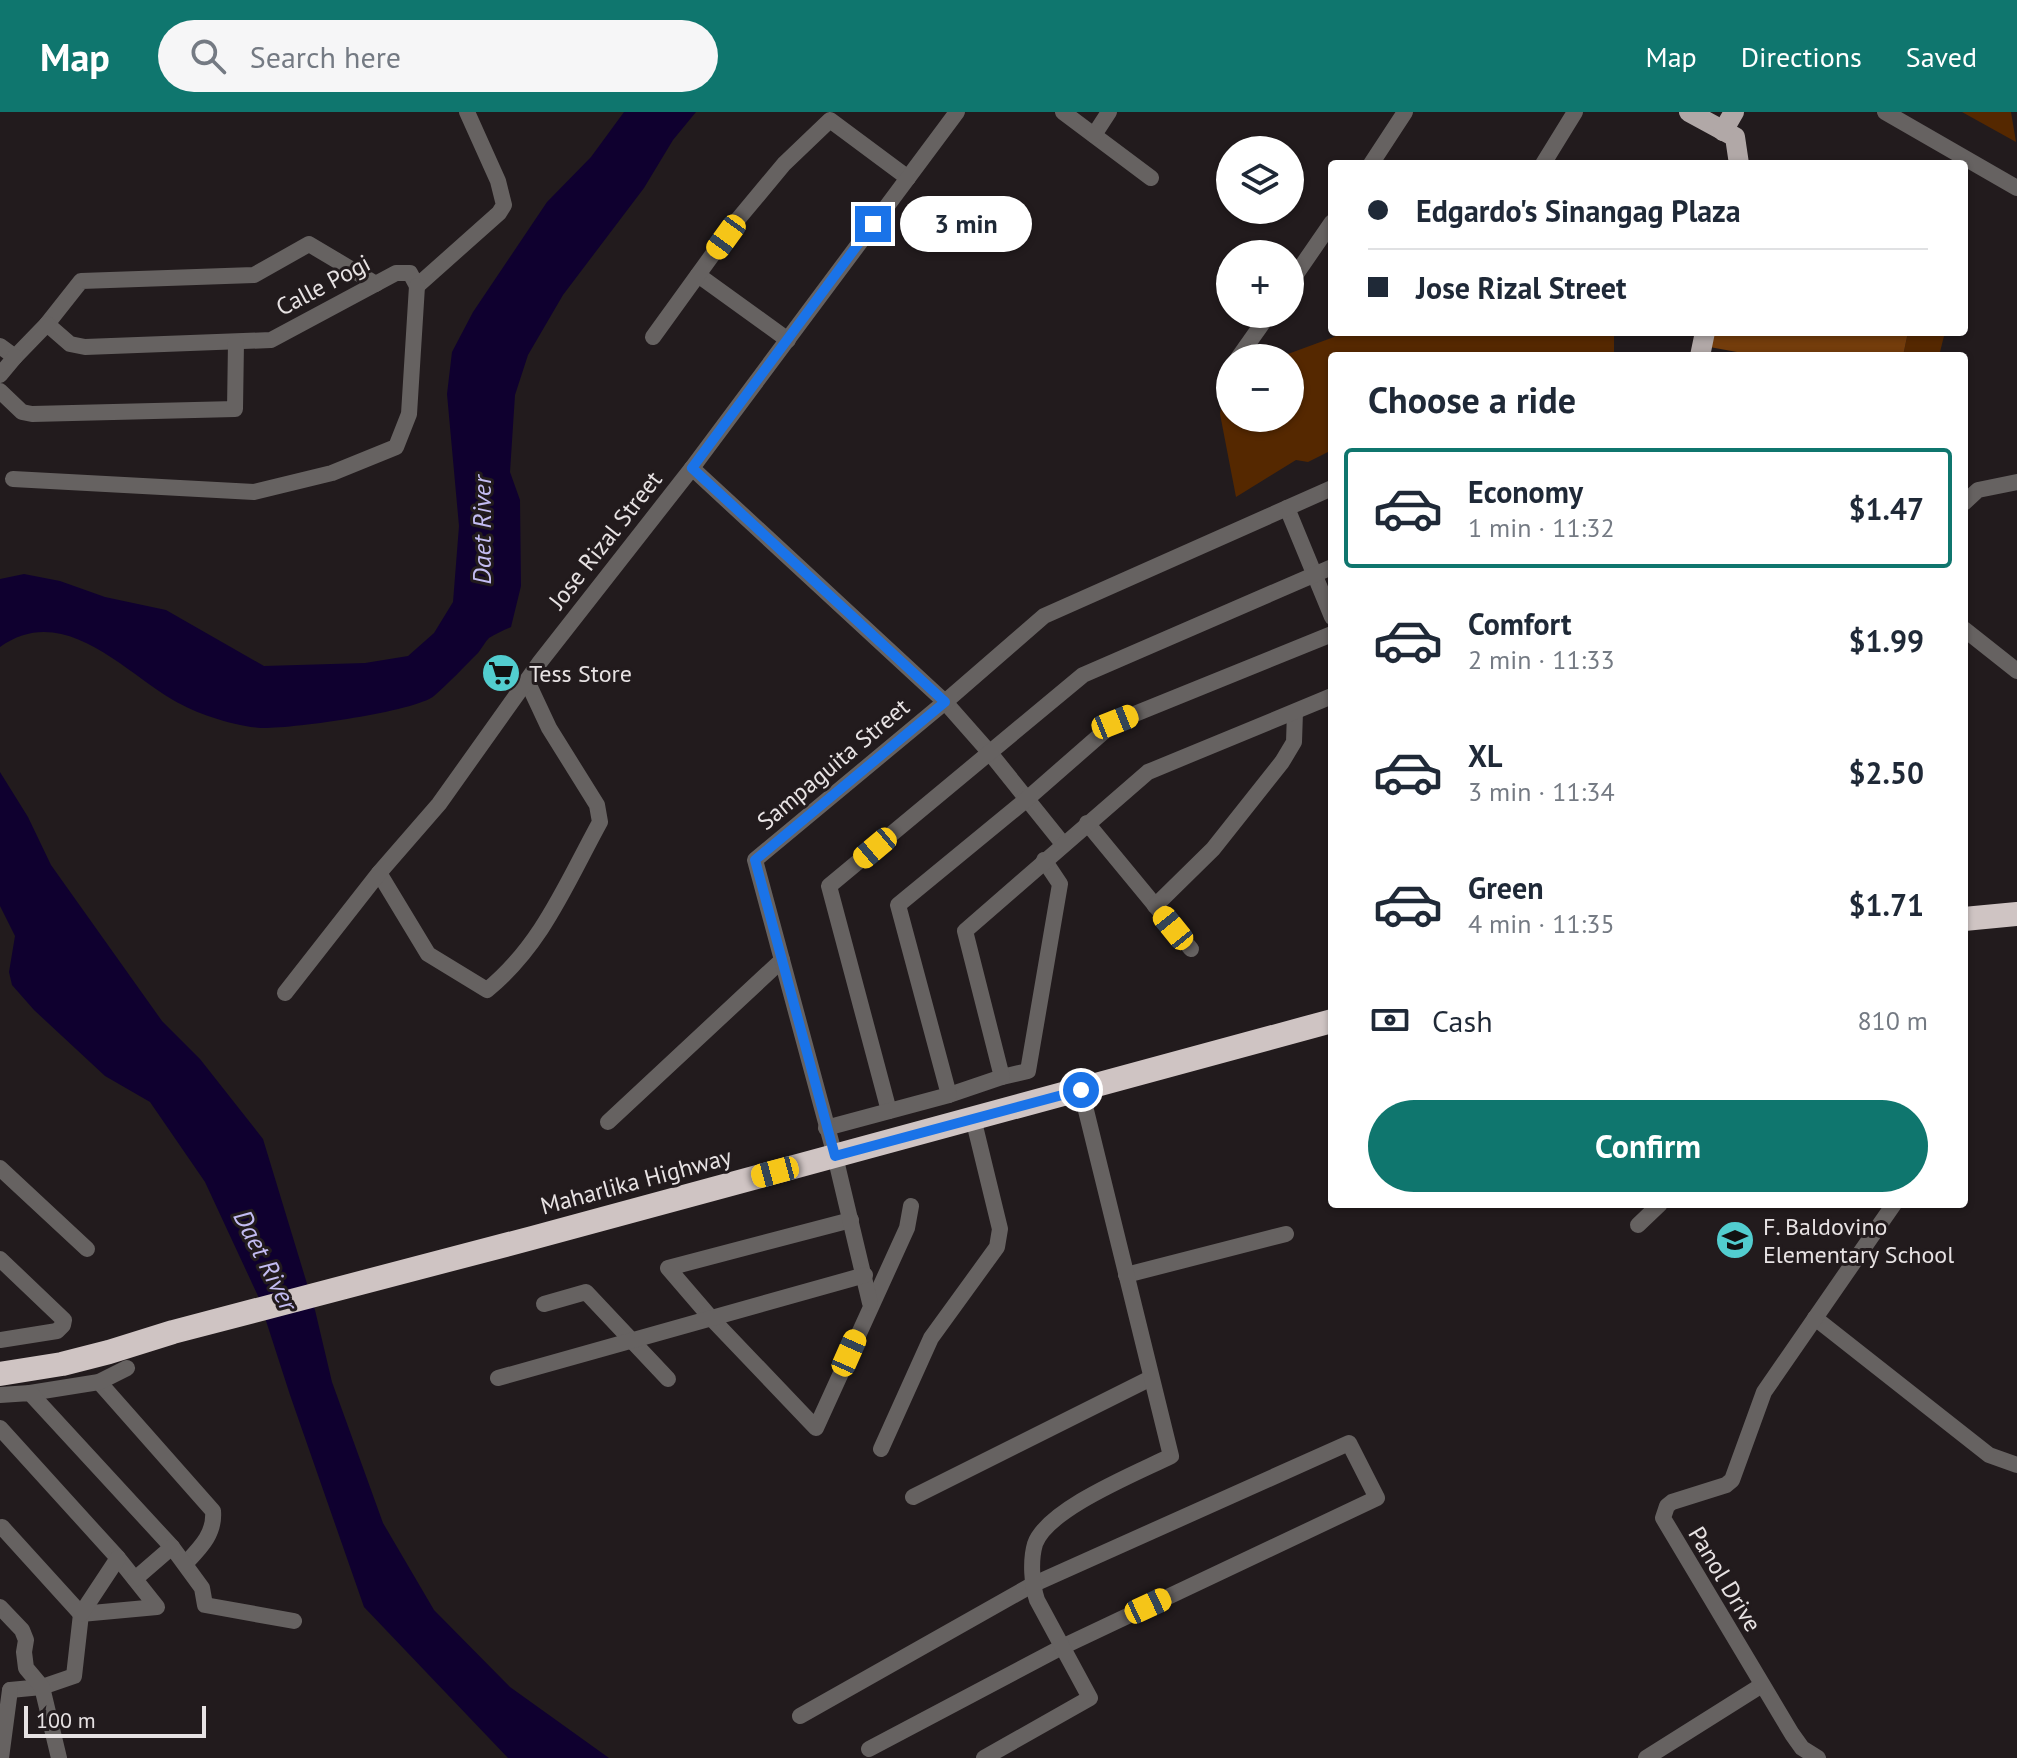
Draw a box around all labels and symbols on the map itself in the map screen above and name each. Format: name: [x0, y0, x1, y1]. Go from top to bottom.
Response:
callout: 3 min: [901, 196, 1033, 252]
route end: [855, 206, 891, 242]
car: [702, 211, 750, 263]
street label: Calle Pogi: [270, 247, 376, 323]
street label: Jose Rizal Street: [541, 465, 669, 616]
water label: Daet River: [465, 474, 498, 584]
supermarket icon: Tess Store: [480, 652, 522, 694]
place label: Tess Store: [529, 658, 632, 689]
street label: Sampaguita Street: [751, 691, 915, 837]
car: [1088, 702, 1142, 742]
car: [849, 823, 901, 873]
car: [1149, 902, 1197, 954]
route start: [1063, 1072, 1099, 1108]
street label: Maharlika Highway: [537, 1141, 735, 1221]
car: [749, 1154, 801, 1190]
water label: Daet River: [227, 1204, 306, 1317]
place label: F. Baldovino Elementary School: [1763, 1211, 1954, 1270]
school or university icon: F. Baldovino Elementary School: [1714, 1219, 1756, 1261]
car: [828, 1326, 870, 1380]
street label: Panol Drive: [1681, 1521, 1769, 1637]
car: [1121, 1585, 1175, 1627]
scale bar: [24, 1702, 206, 1738]

